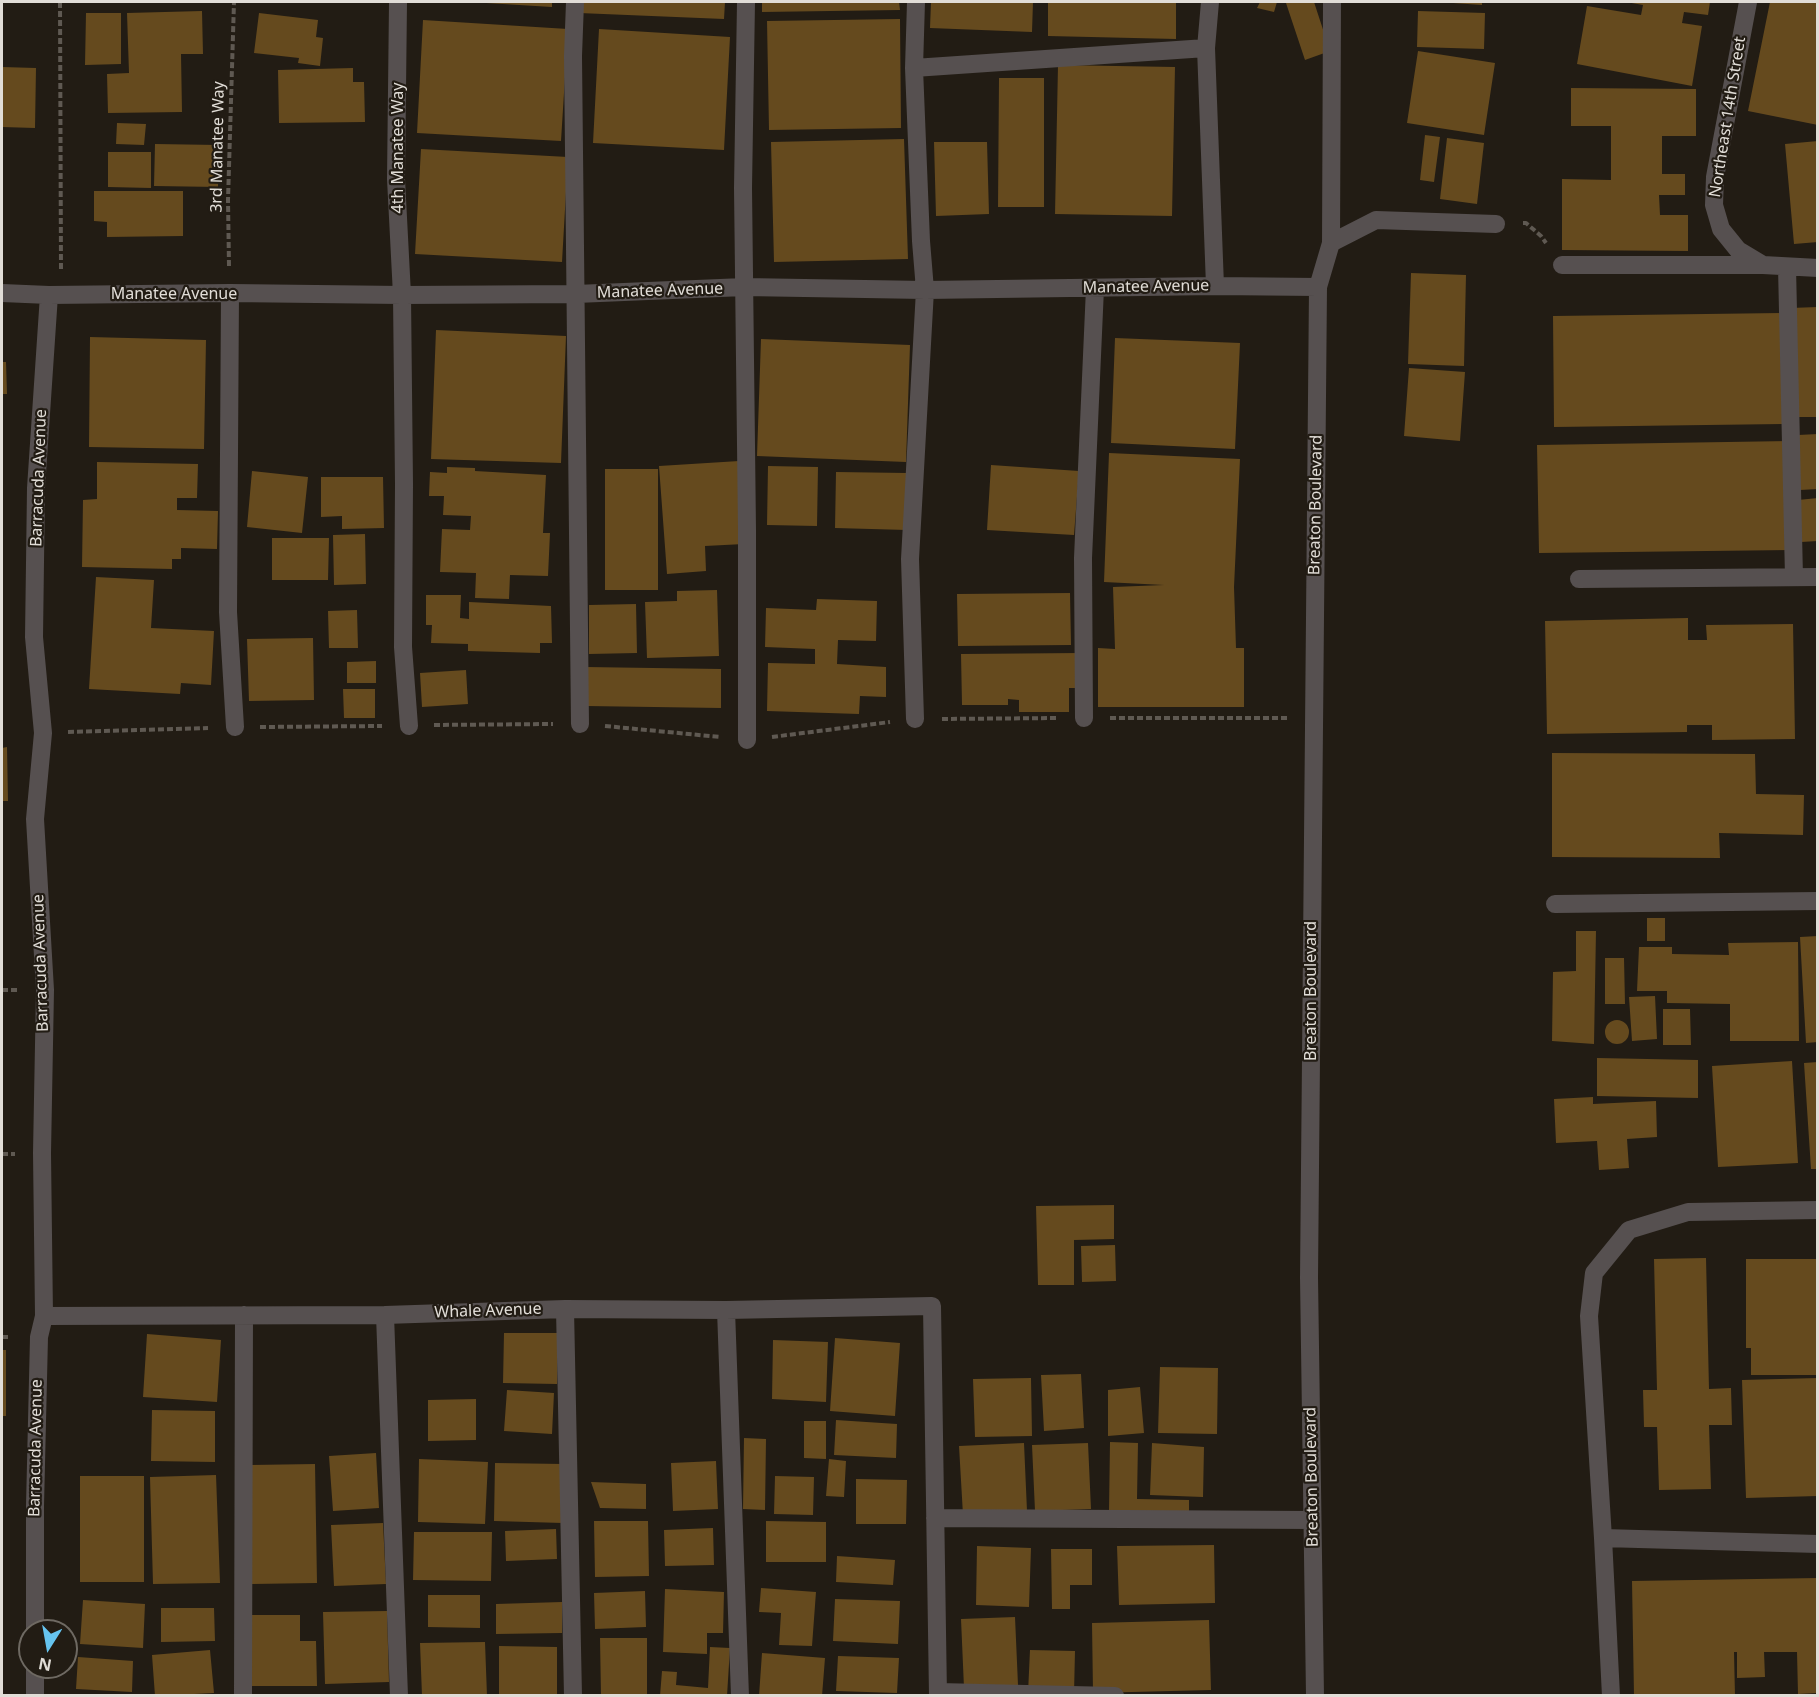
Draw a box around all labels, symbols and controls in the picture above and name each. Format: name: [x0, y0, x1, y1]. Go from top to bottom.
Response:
street label: Northeast 14th Street: [1706, 35, 1750, 199]
street label: 3rd Manatee Way: [207, 81, 229, 213]
street label: 4th Manatee Way: [388, 82, 408, 214]
street label: Manatee Avenue: [1083, 276, 1209, 298]
street label: Manatee Avenue: [596, 279, 724, 303]
street label: Manatee Avenue: [111, 284, 237, 304]
street label: Barracuda Avenue: [27, 409, 51, 547]
street label: Breaton Boulevard: [1305, 435, 1327, 575]
street label: Barracuda Avenue: [29, 894, 53, 1032]
street label: Breaton Boulevard: [1301, 921, 1321, 1061]
street label: Whale Avenue: [434, 1300, 542, 1322]
street label: Barracuda Avenue: [25, 1379, 47, 1517]
street label: Breaton Boulevard: [1301, 1407, 1323, 1547]
north arrow: [18, 1619, 78, 1679]
text: N: [36, 1653, 53, 1677]

